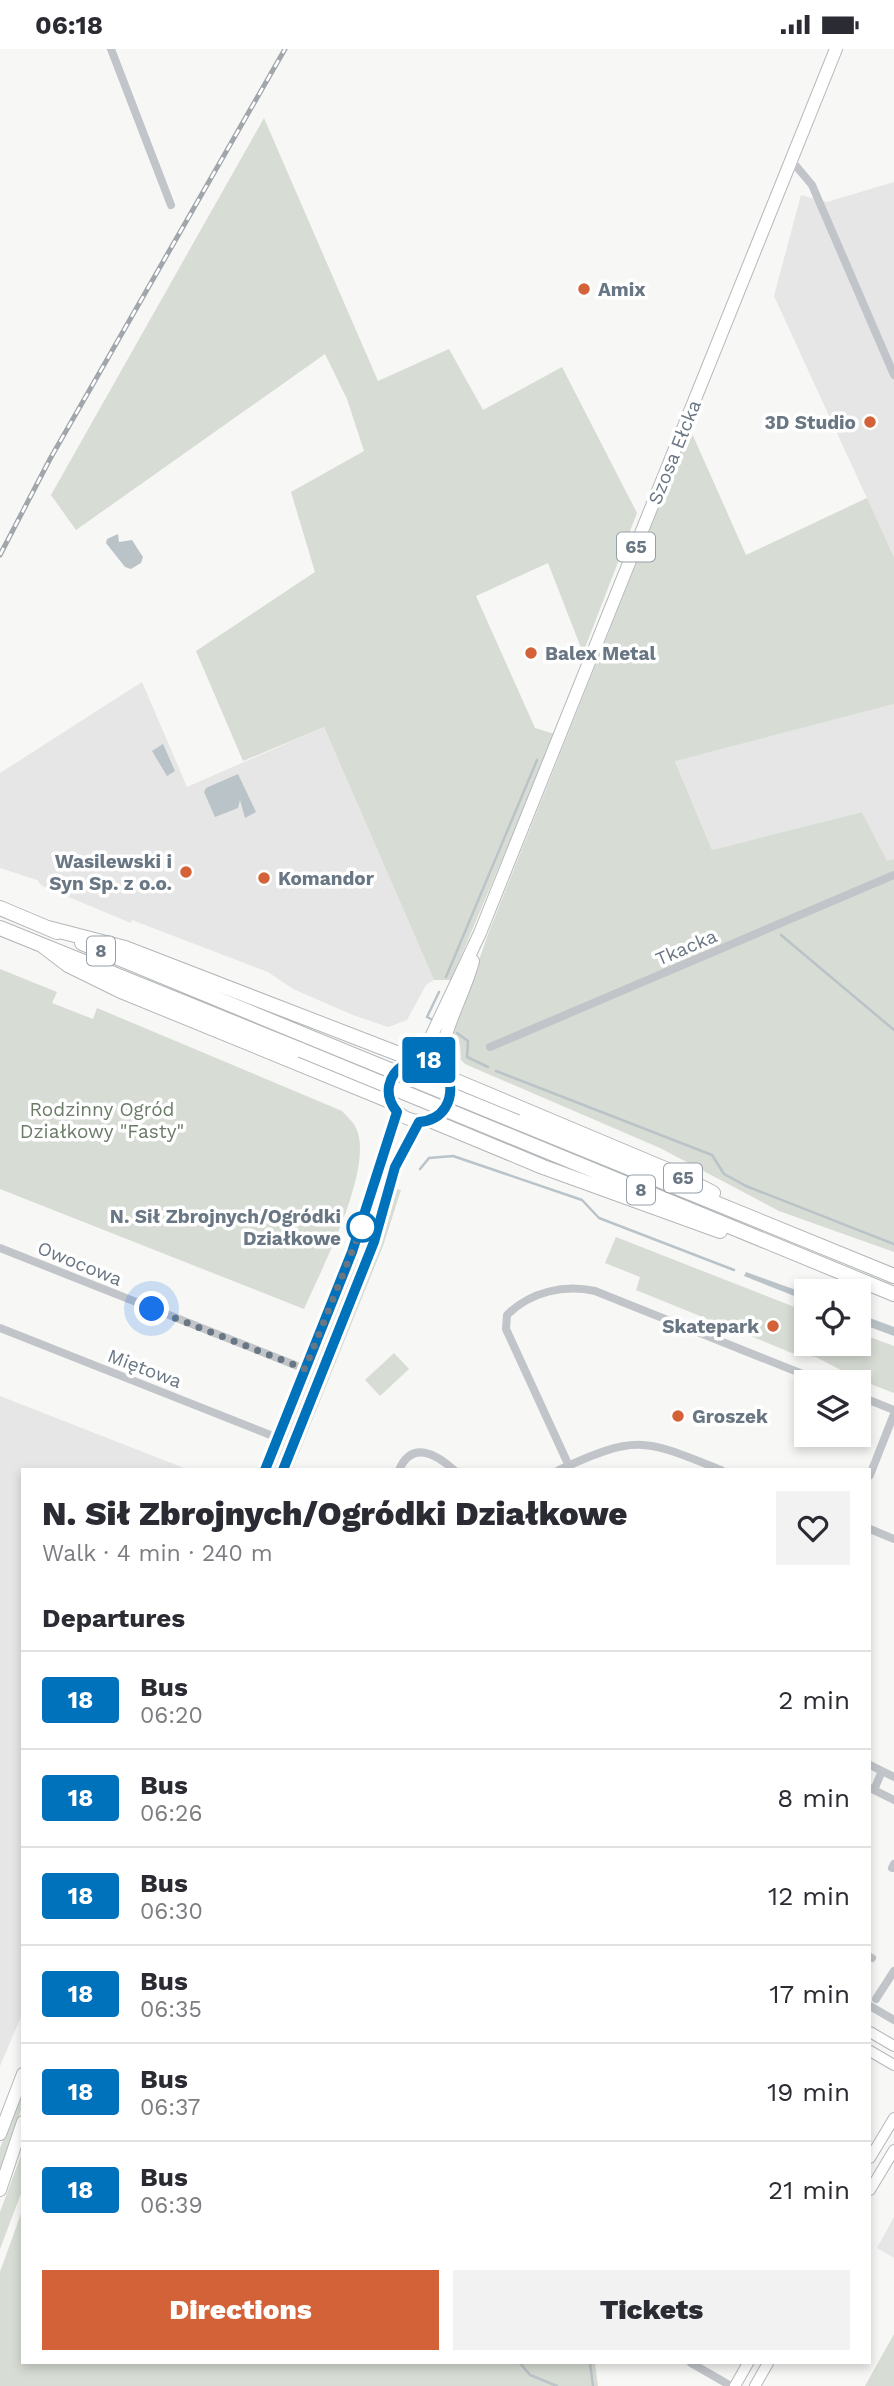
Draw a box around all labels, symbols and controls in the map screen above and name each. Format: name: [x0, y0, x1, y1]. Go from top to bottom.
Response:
text: 06:18: [35, 10, 103, 40]
place label: Amix: [598, 278, 646, 301]
marker: Amix: [576, 281, 592, 297]
street label: Szosa Ełcka: [643, 396, 706, 508]
place label: 3D Studio: [765, 411, 856, 434]
marker: 3D Studio: [862, 414, 878, 430]
road number: 65: [617, 533, 655, 561]
place label: Balex Metal: [545, 642, 657, 665]
marker: Balex Metal: [523, 645, 539, 661]
place label: Wasilewski i Syn Sp. z o.o.: [49, 850, 172, 895]
marker: Wasilewski i Syn Sp. z o.o.: [178, 864, 194, 880]
place label: Komandor: [278, 867, 375, 890]
marker: Komandor: [256, 870, 272, 886]
street label: Tkacka: [652, 924, 721, 971]
road number: 8: [87, 937, 115, 966]
line badge: 18: [398, 1037, 460, 1083]
text: 18: [416, 1046, 442, 1074]
park label: Rodzinny Ogród Działkowy "Fasty": [20, 1098, 184, 1143]
road number: 65: [664, 1163, 702, 1193]
road number: 8: [627, 1175, 655, 1205]
place label: N. Sił Zbrojnych/Ogródki Działkowe: [110, 1205, 341, 1250]
marker: N. Sił Zbrojnych/Ogródki Działkowe: [347, 1212, 377, 1242]
street label: Owocowa: [34, 1236, 126, 1291]
map controls: [794, 1279, 871, 1447]
button: locate: [794, 1279, 871, 1356]
your location: [134, 1291, 169, 1326]
place label: Skatepark: [662, 1315, 759, 1338]
marker: Skatepark: [765, 1318, 781, 1334]
street label: Miętowa: [105, 1344, 185, 1393]
button: layers: [794, 1370, 871, 1447]
place label: Groszek: [692, 1405, 768, 1428]
marker: Groszek: [670, 1408, 686, 1424]
button: heart: [776, 1491, 850, 1565]
text: N. Sił Zbrojnych/Ogródki Działkowe: [42, 1494, 628, 1533]
text: Walk · 4 min · 240 m: [42, 1540, 273, 1567]
text: Departures: [42, 1603, 185, 1633]
text: Bus: [140, 1672, 188, 1702]
text: 2 min: [778, 1685, 850, 1715]
text: 18: [68, 1686, 93, 1714]
text: 06:20: [140, 1702, 203, 1729]
text: Bus: [140, 1770, 188, 1800]
text: 8 min: [777, 1783, 850, 1813]
text: 18: [68, 1784, 93, 1812]
text: 06:26: [140, 1800, 203, 1827]
text: Bus: [140, 1868, 188, 1898]
text: 12 min: [768, 1881, 850, 1911]
text: 18: [68, 1882, 93, 1910]
text: 06:30: [140, 1898, 203, 1925]
text: Bus: [140, 1966, 188, 1996]
text: 17 min: [769, 1979, 850, 2009]
text: 18: [68, 1980, 93, 2008]
text: 06:35: [140, 1996, 202, 2023]
text: Bus: [140, 2064, 188, 2094]
text: 19 min: [767, 2077, 850, 2107]
text: 18: [68, 2078, 93, 2106]
text: 06:37: [140, 2094, 201, 2121]
text: Bus: [140, 2162, 188, 2192]
text: 21 min: [768, 2175, 850, 2205]
text: 18: [68, 2176, 93, 2204]
text: 06:39: [140, 2192, 203, 2219]
button: Directions: [42, 2270, 439, 2350]
button: Tickets: [453, 2270, 850, 2350]

